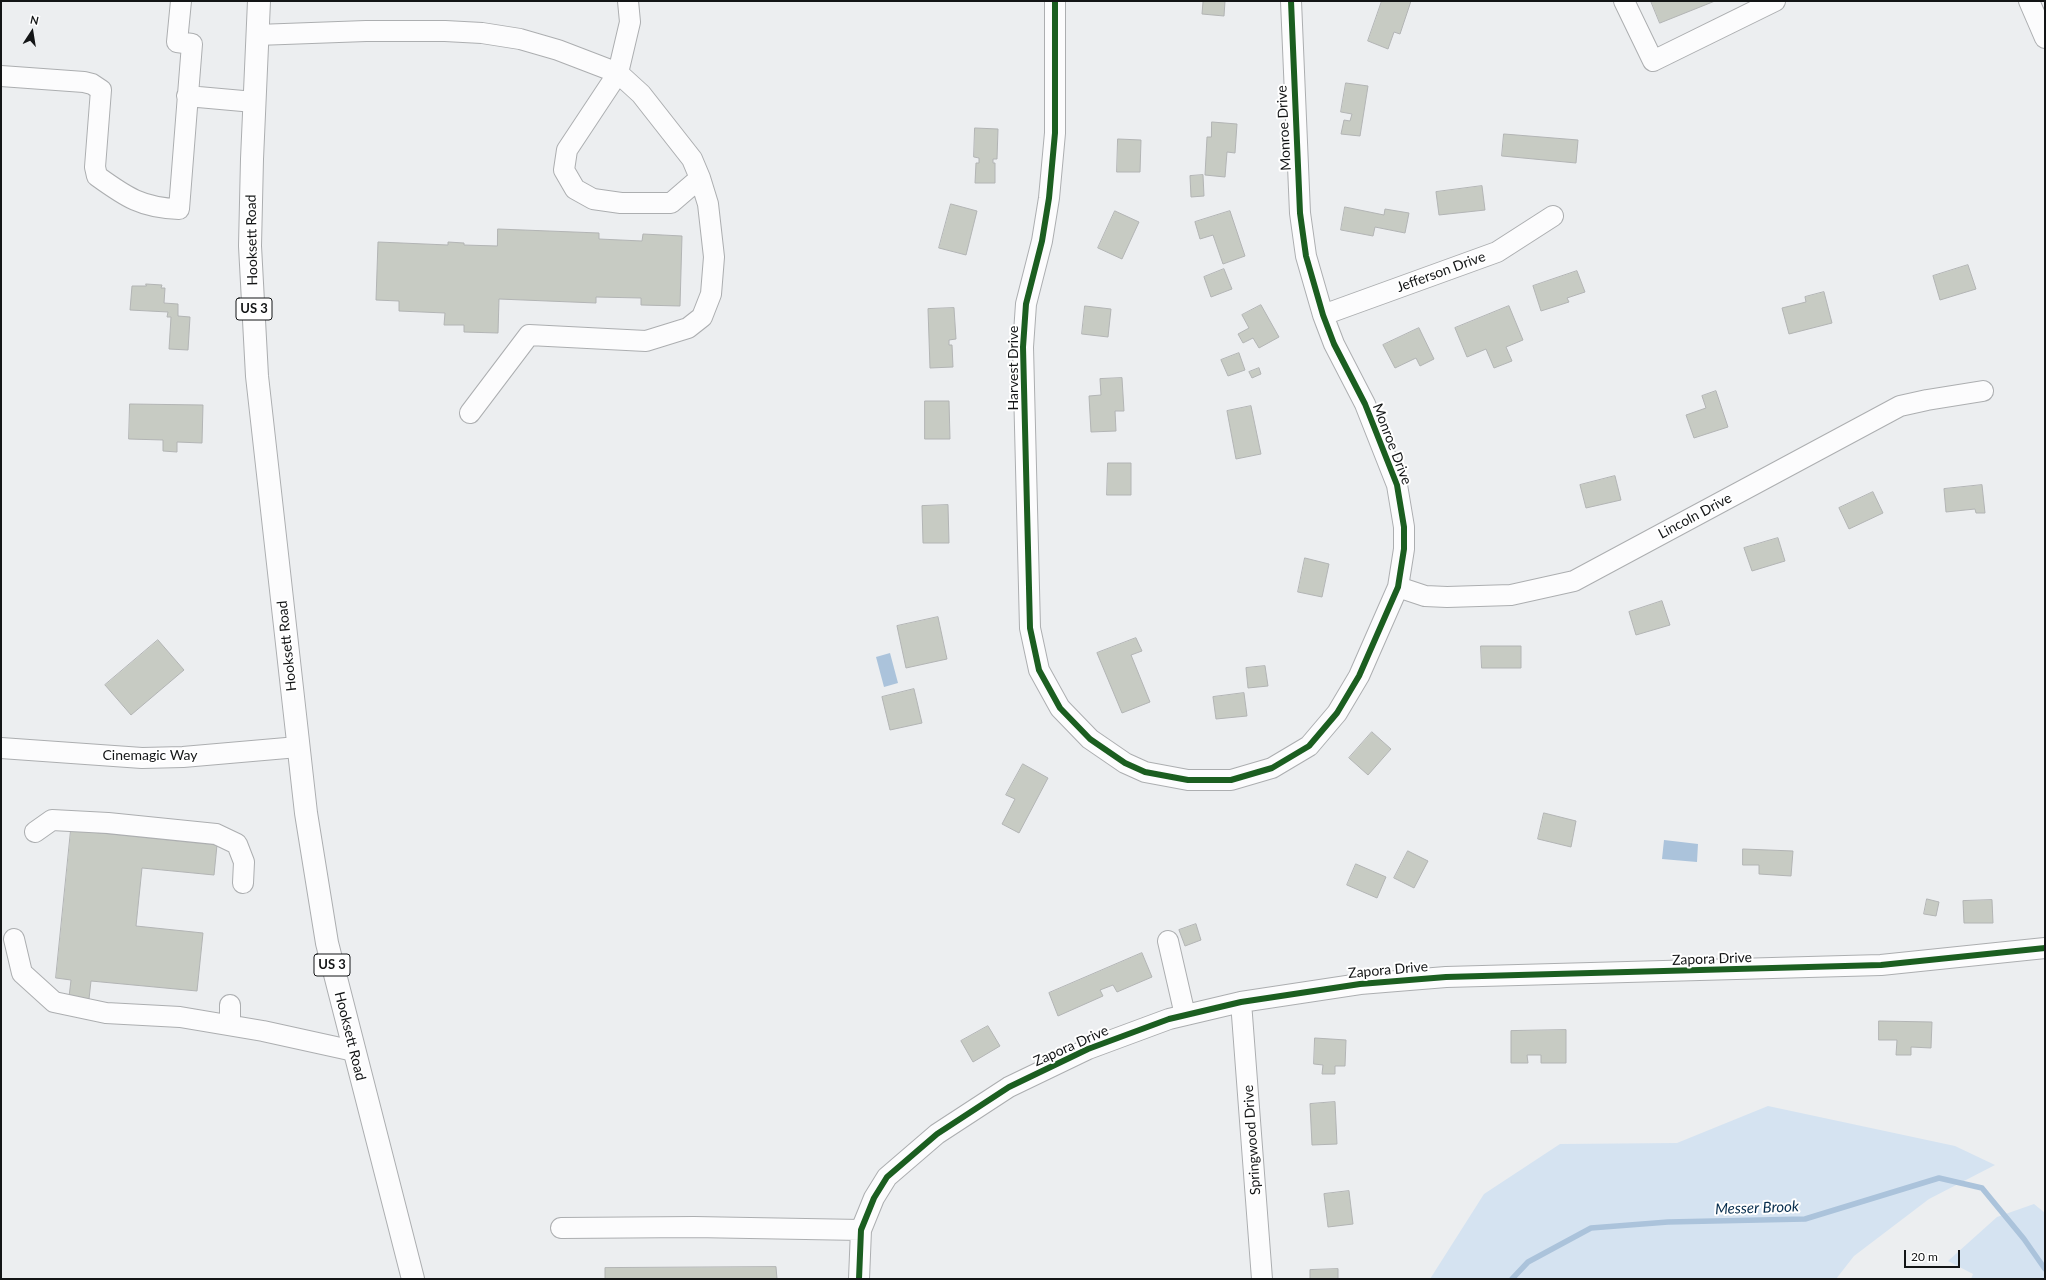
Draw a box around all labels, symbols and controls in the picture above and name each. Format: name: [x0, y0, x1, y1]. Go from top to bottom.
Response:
north arrow: [12, 12, 52, 52]
text: N: [29, 13, 40, 27]
street label: Monroe Drive: [1273, 85, 1295, 171]
street label: Hooksett Road: [243, 194, 261, 286]
street label: Jefferson Drive: [1394, 248, 1488, 296]
road number: US 3: [236, 298, 272, 320]
street label: Harvest Drive: [1005, 326, 1021, 410]
street label: Monroe Drive: [1369, 401, 1415, 487]
street label: Lincoln Drive: [1655, 490, 1735, 542]
street label: Hooksett Road: [274, 600, 300, 692]
street label: Cinemagic Way: [102, 747, 198, 763]
street label: Zapora Drive: [1672, 949, 1752, 969]
road number: US 3: [314, 954, 350, 976]
street label: Zapora Drive: [1347, 958, 1429, 982]
street label: Hooksett Road: [331, 990, 369, 1082]
street label: Zapora Drive: [1031, 1022, 1111, 1070]
street label: Springwood Drive: [1240, 1084, 1264, 1196]
water label: Messer Brook: [1715, 1198, 1799, 1218]
scale bar: [1906, 1242, 1962, 1268]
text: 20 m: [1911, 1249, 1938, 1264]

